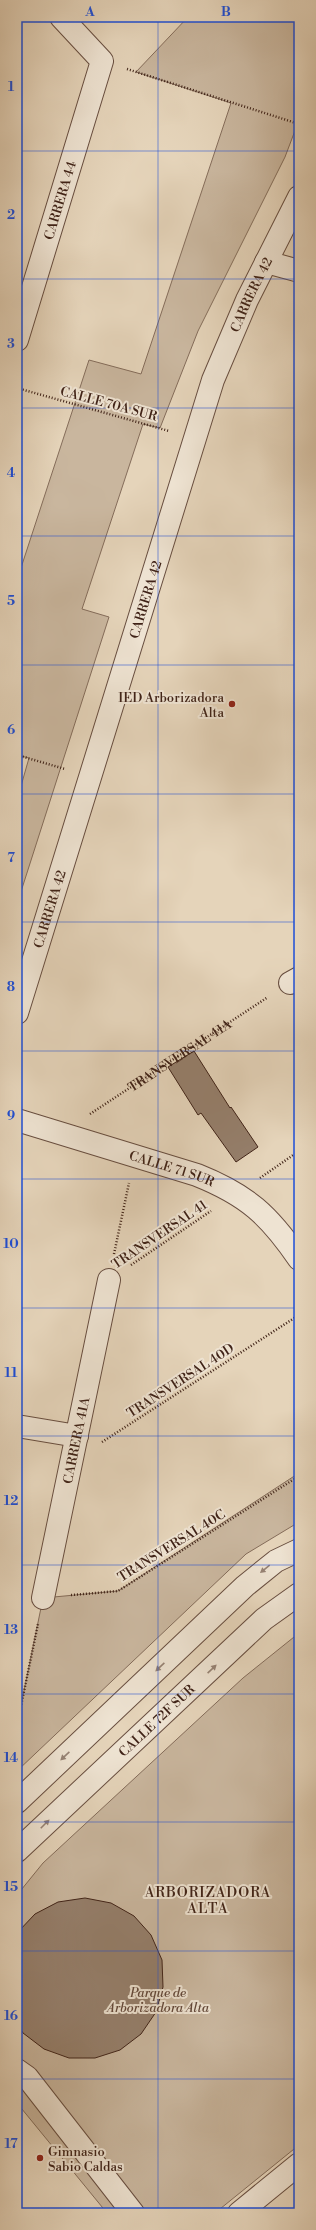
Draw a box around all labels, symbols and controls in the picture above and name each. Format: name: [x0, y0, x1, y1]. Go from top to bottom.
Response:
text: A: [84, 4, 95, 20]
text: B: [221, 4, 231, 20]
text: 1: [8, 79, 15, 95]
street label: CARRERA 44: [41, 159, 80, 242]
text: 2: [7, 207, 15, 223]
street label: CARRERA 42: [227, 255, 276, 335]
text: 3: [7, 336, 15, 352]
street label: CALLE 70A SUR: [59, 383, 160, 425]
text: 4: [7, 465, 16, 481]
street label: CARRERA 42: [126, 559, 166, 641]
text: 5: [7, 593, 15, 609]
place label: IED Arborizadora Alta: [118, 690, 224, 721]
marker: IED Arborizadora Alta: [227, 699, 237, 709]
text: 6: [7, 722, 15, 738]
text: 7: [7, 850, 15, 866]
street label: CARRERA 42: [31, 868, 70, 950]
text: 8: [7, 979, 15, 995]
street label: TRANSVERSAL 41A: [125, 1016, 236, 1096]
text: 9: [7, 1108, 15, 1124]
street label: CALLE 71 SUR: [127, 1148, 218, 1191]
street label: TRANSVERSAL 41: [109, 1197, 211, 1273]
text: 10: [3, 1236, 19, 1252]
street label: TRANSVERSAL 40D: [124, 1340, 237, 1421]
text: 11: [5, 1365, 18, 1381]
street label: CARRERA 41A: [60, 1395, 94, 1485]
text: 12: [4, 1493, 18, 1509]
street label: TRANSVERSAL 40C: [115, 1506, 228, 1585]
one-way arrow: [260, 1565, 271, 1574]
text: 13: [4, 1622, 18, 1638]
one-way arrow: [155, 1662, 165, 1672]
one-way arrow: [206, 1664, 217, 1673]
street label: CALLE 72F SUR: [116, 1681, 199, 1760]
text: 14: [4, 1750, 18, 1766]
one-way arrow: [60, 1752, 70, 1761]
one-way arrow: [40, 1819, 50, 1829]
text: 15: [4, 1879, 18, 1895]
district label: ARBORIZADORA ALTA: [144, 1884, 271, 1918]
park label: Parque de Arborizadora Alta: [105, 1985, 210, 2016]
text: 16: [4, 2008, 18, 2024]
text: 17: [4, 2136, 18, 2152]
place label: Gimnasio Sabio Caldas: [48, 2144, 123, 2175]
marker: Gimnasio Sabio Caldas: [35, 2153, 45, 2163]

